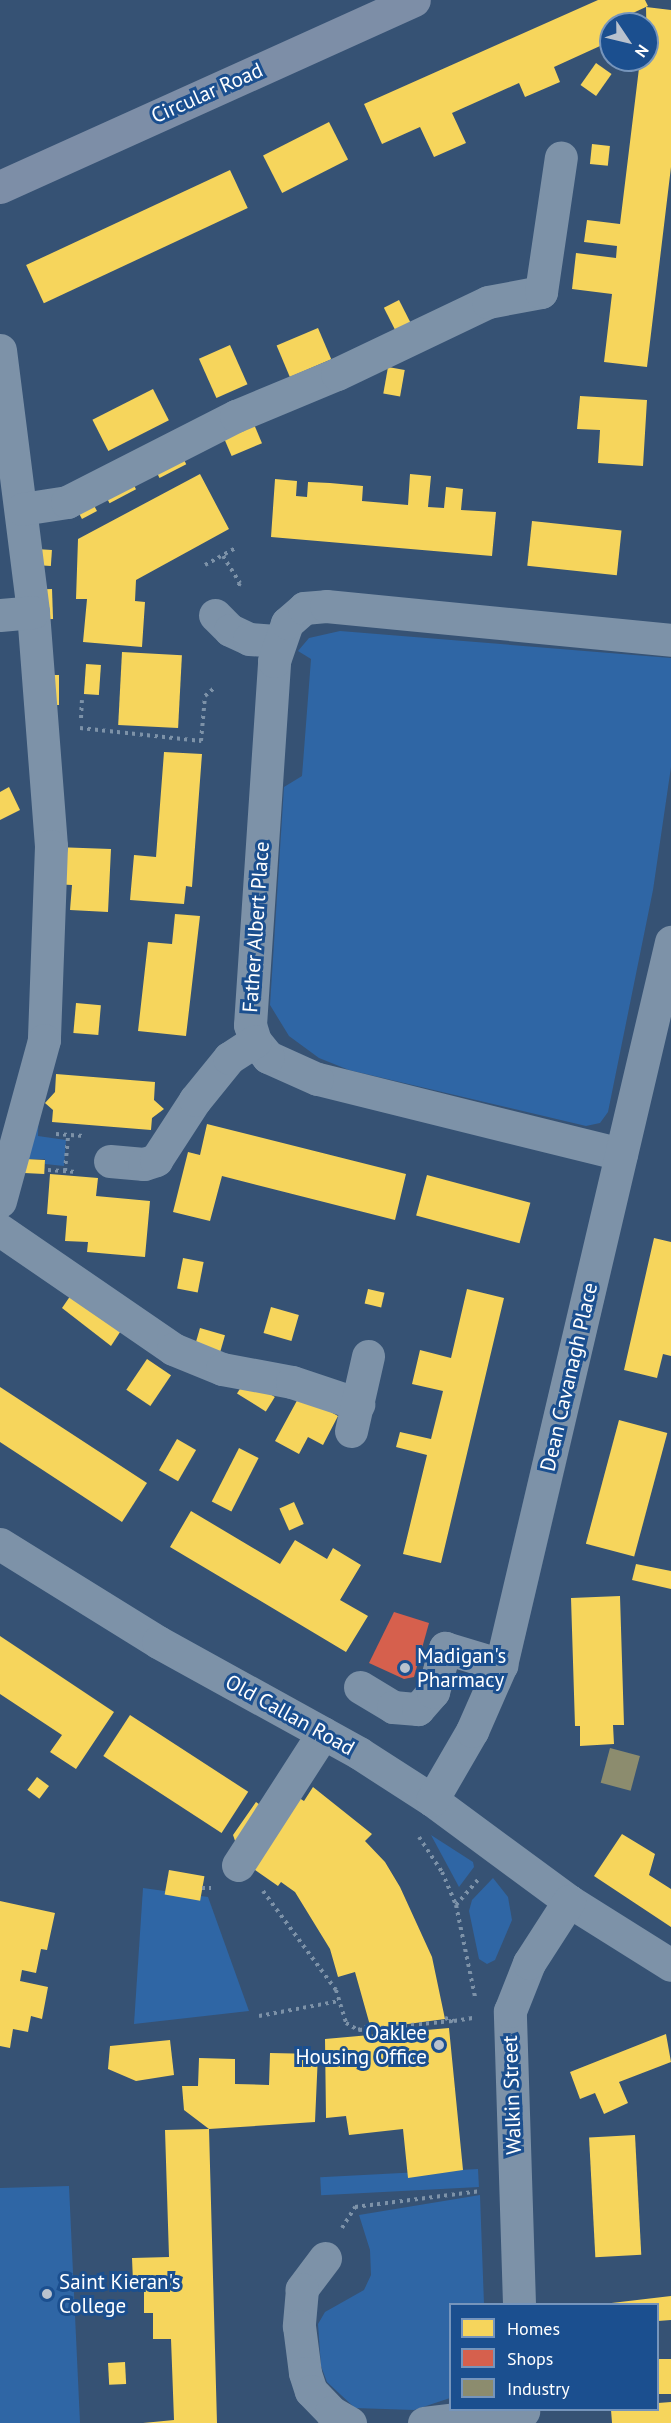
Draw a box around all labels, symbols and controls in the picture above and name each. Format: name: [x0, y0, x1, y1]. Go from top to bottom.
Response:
north arrow: [599, 12, 659, 72]
text: N: [631, 41, 653, 61]
street label: Circular Road: [147, 57, 267, 129]
street label: Father Albert Place: [237, 840, 275, 1014]
street label: Dean Cavanagh Place: [535, 1280, 603, 1474]
place label: Madigan's Pharmacy: [417, 1643, 506, 1693]
marker: Madigan's Pharmacy: [398, 1661, 412, 1675]
street label: Old Callan Road: [221, 1669, 359, 1761]
place label: Oaklee Housing Office: [295, 2020, 427, 2070]
street label: Walkin Street: [497, 2035, 527, 2155]
marker: Oaklee Housing Office: [432, 2038, 446, 2052]
place label: Saint Kieran's College: [59, 2269, 181, 2319]
marker: Saint Kieran's College: [40, 2287, 54, 2301]
legend: [449, 2303, 659, 2411]
text: Homes: [507, 2317, 560, 2340]
text: Shops: [507, 2347, 553, 2370]
text: Industry: [507, 2377, 570, 2400]

